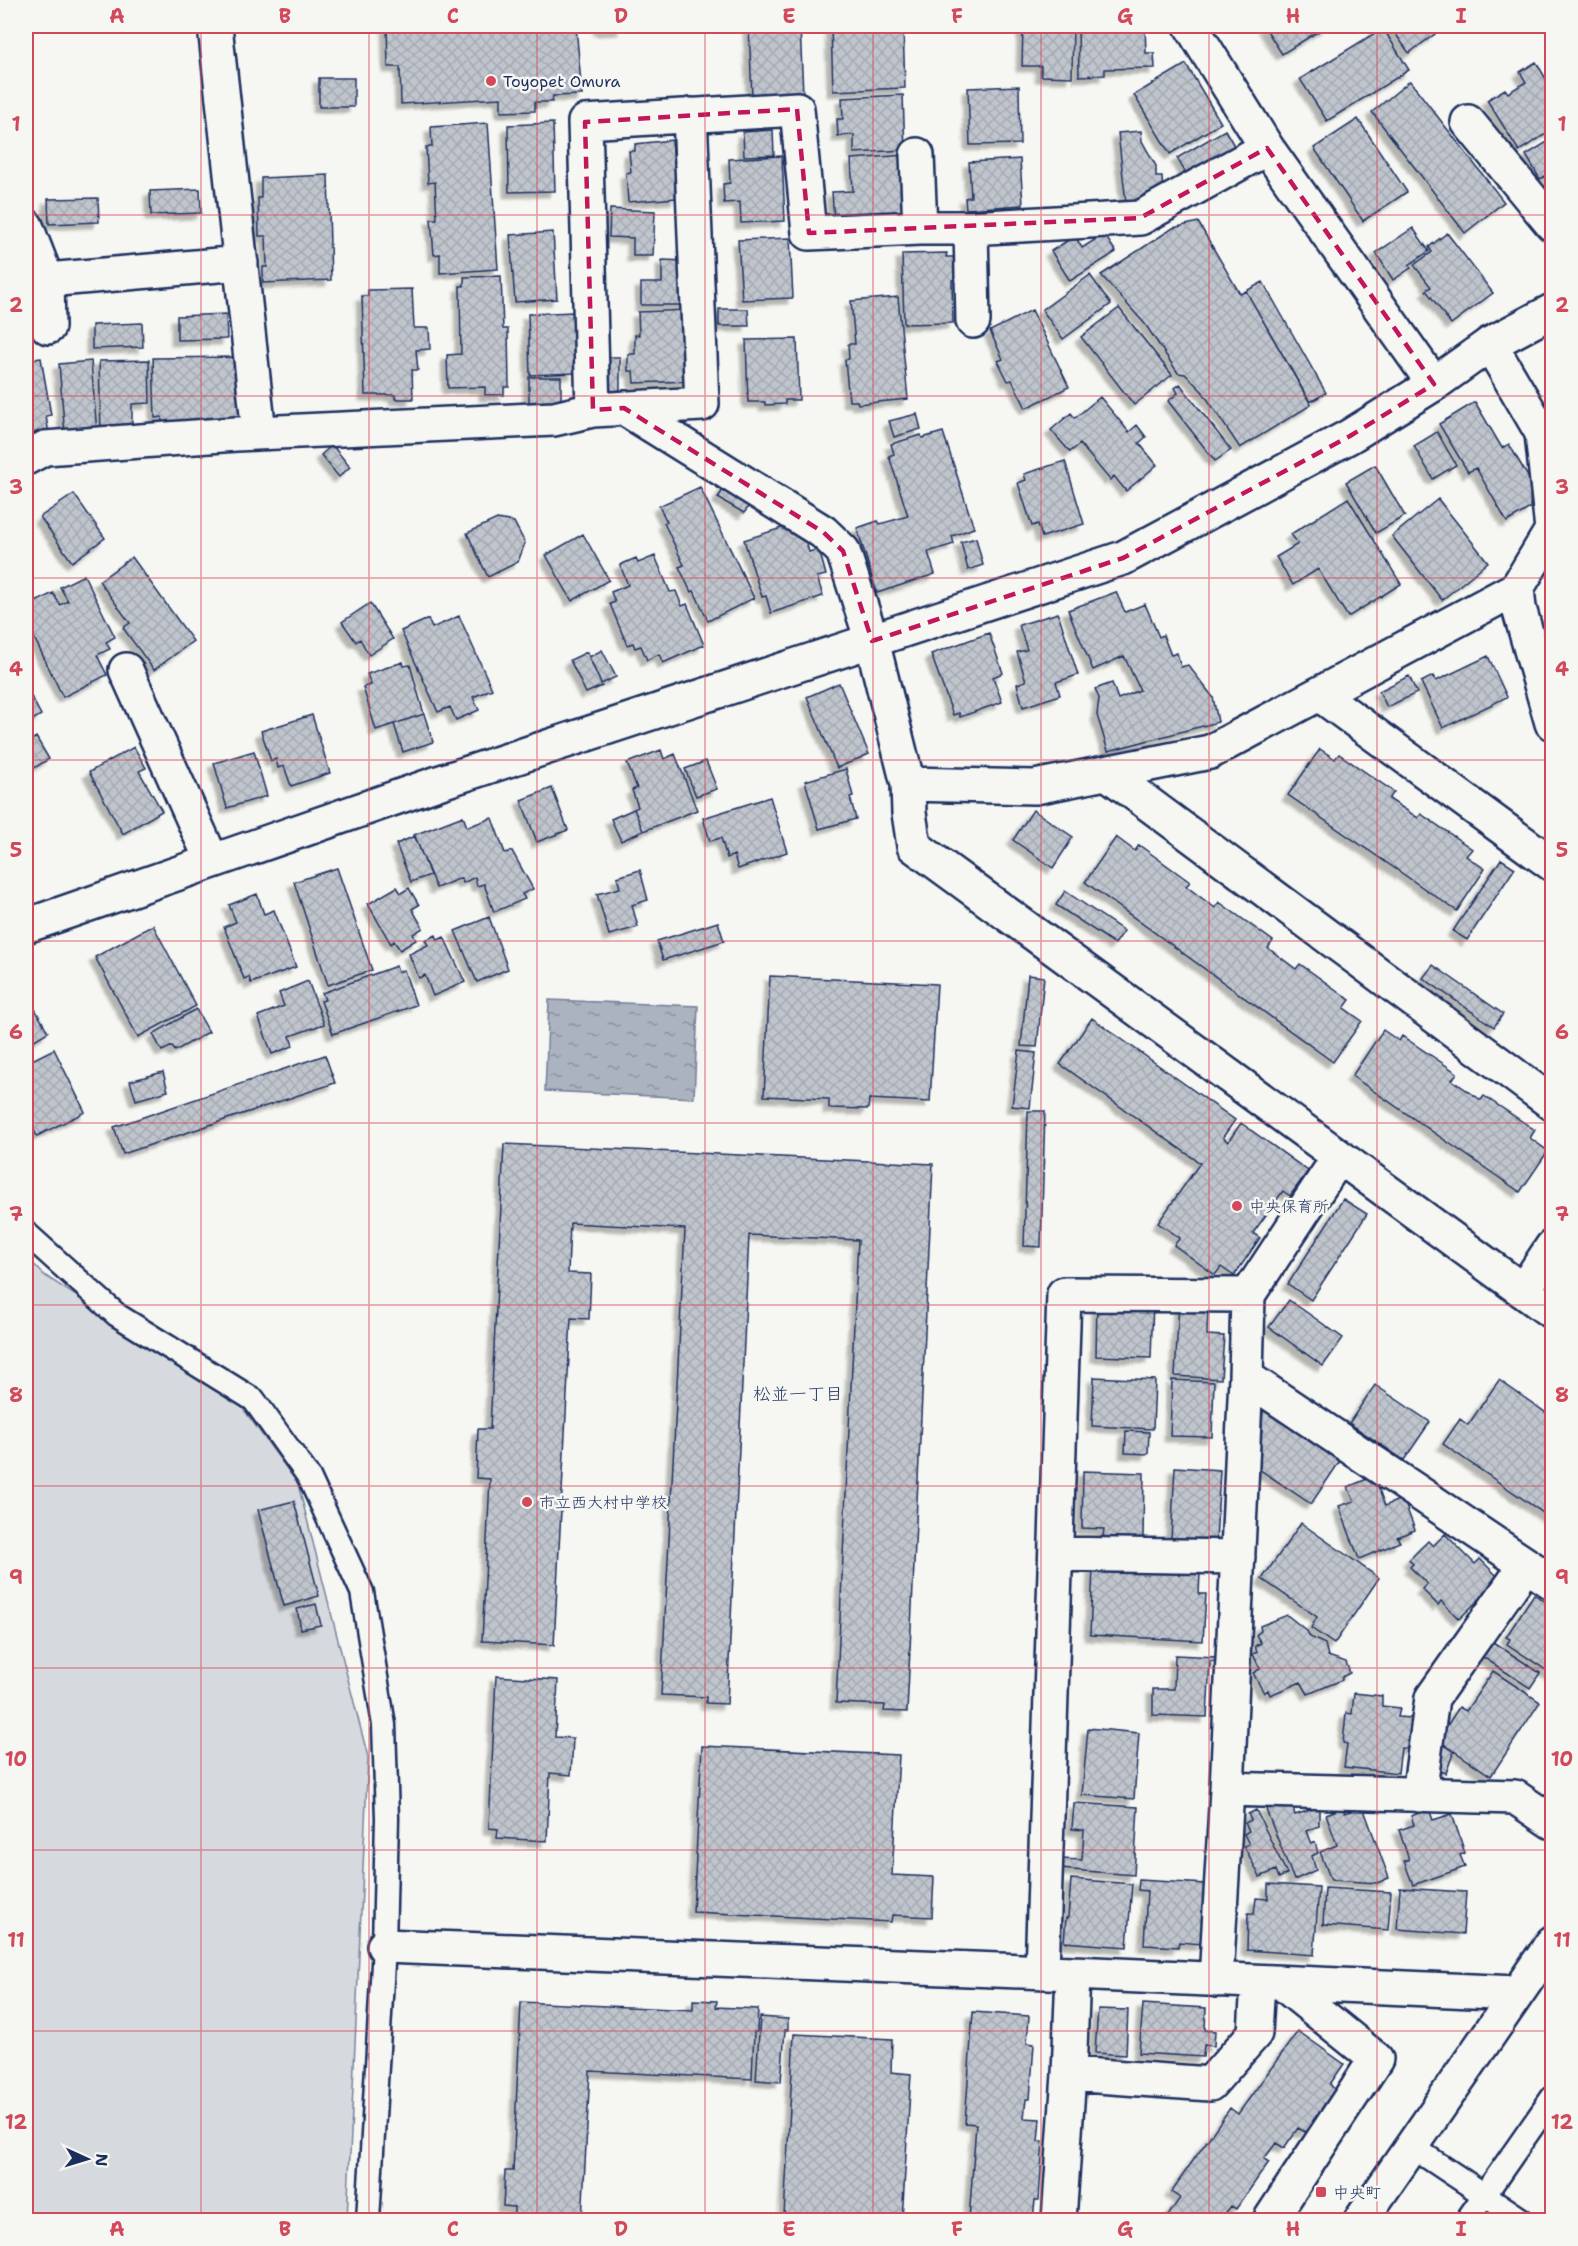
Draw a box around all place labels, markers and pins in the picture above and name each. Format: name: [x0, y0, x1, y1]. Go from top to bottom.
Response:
place label: Toyopet Omura: [503, 71, 620, 92]
marker: Toyopet Omura: [484, 74, 498, 88]
place label: 中央保育所: [1249, 1196, 1329, 1217]
marker: 中央保育所: [1230, 1199, 1244, 1213]
place label: 市立西大村中学校: [539, 1492, 667, 1513]
marker: 市立西大村中学校: [520, 1495, 534, 1509]
place label: 中央町: [1333, 2182, 1381, 2203]
marker: 中央町: [1314, 2185, 1328, 2199]

